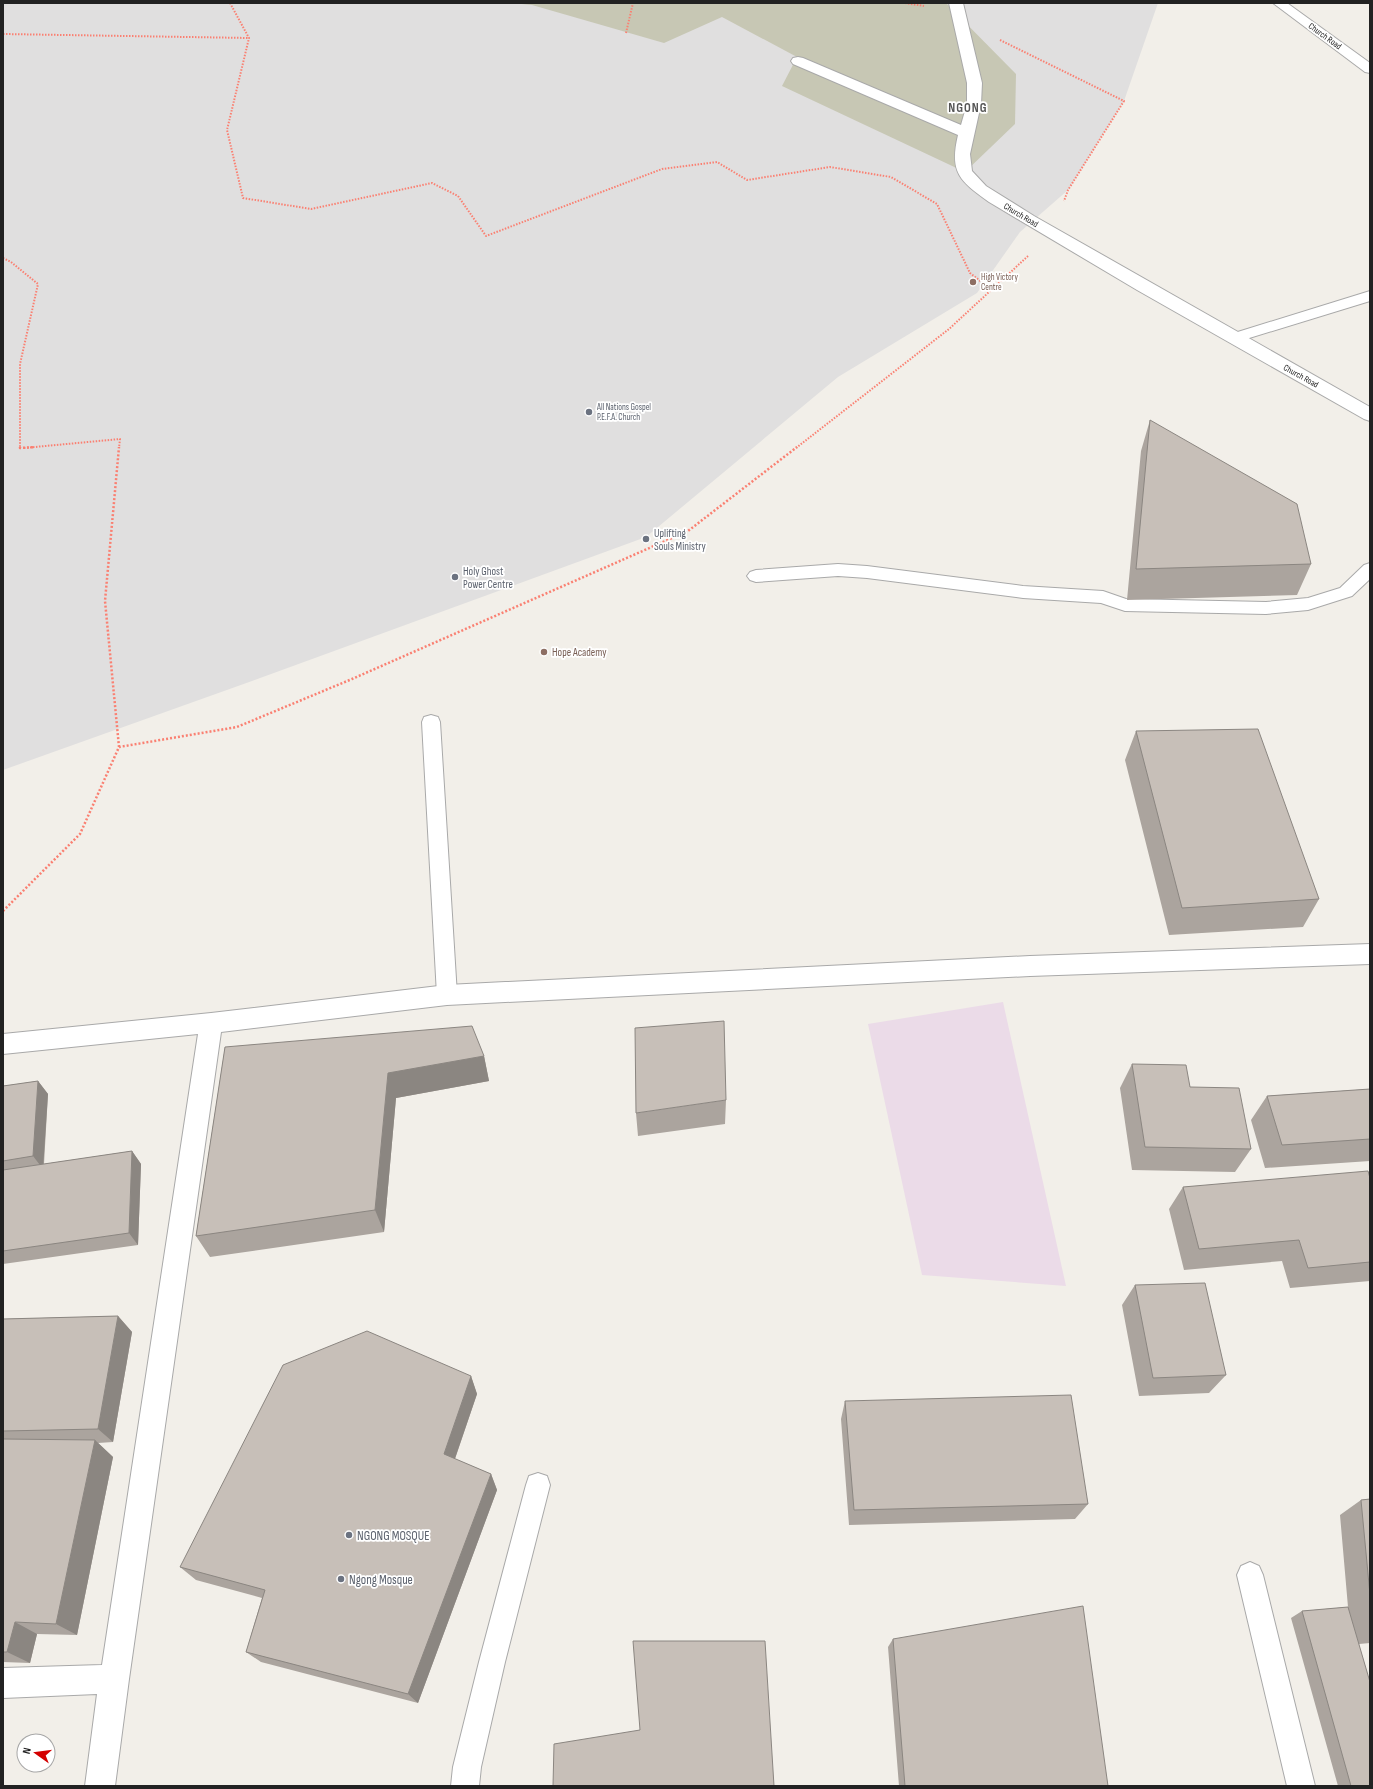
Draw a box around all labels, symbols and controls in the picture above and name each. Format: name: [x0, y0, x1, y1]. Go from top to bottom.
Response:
street label: Church Road: [1306, 21, 1344, 52]
district label: NGONG: [948, 100, 988, 116]
street label: Church Road: [1001, 201, 1040, 230]
place label: High Victory Centre: [981, 272, 1018, 293]
marker: High Victory Centre: [968, 277, 978, 287]
street label: Church Road: [1281, 362, 1320, 391]
place label: All Nations Gospel P.E.F.A. Church: [596, 402, 651, 423]
marker: All Nations Gospel P.E.F.A. Church: [584, 407, 594, 417]
place label: Uplifting Souls Ministry: [654, 527, 706, 553]
marker: Uplifting Souls Ministry: [641, 534, 651, 544]
place label: Holy Ghost Power Centre: [463, 565, 513, 591]
marker: Holy Ghost Power Centre: [450, 572, 460, 582]
place label: Hope Academy: [552, 646, 607, 659]
marker: Hope Academy: [539, 647, 549, 657]
place label: NGONG MOSQUE: [357, 1528, 430, 1544]
marker: NGONG MOSQUE: [344, 1530, 354, 1540]
place label: Ngong Mosque: [349, 1572, 413, 1588]
marker: Ngong Mosque: [336, 1574, 346, 1584]
north arrow: [16, 1733, 56, 1773]
text: N: [20, 1746, 34, 1755]

